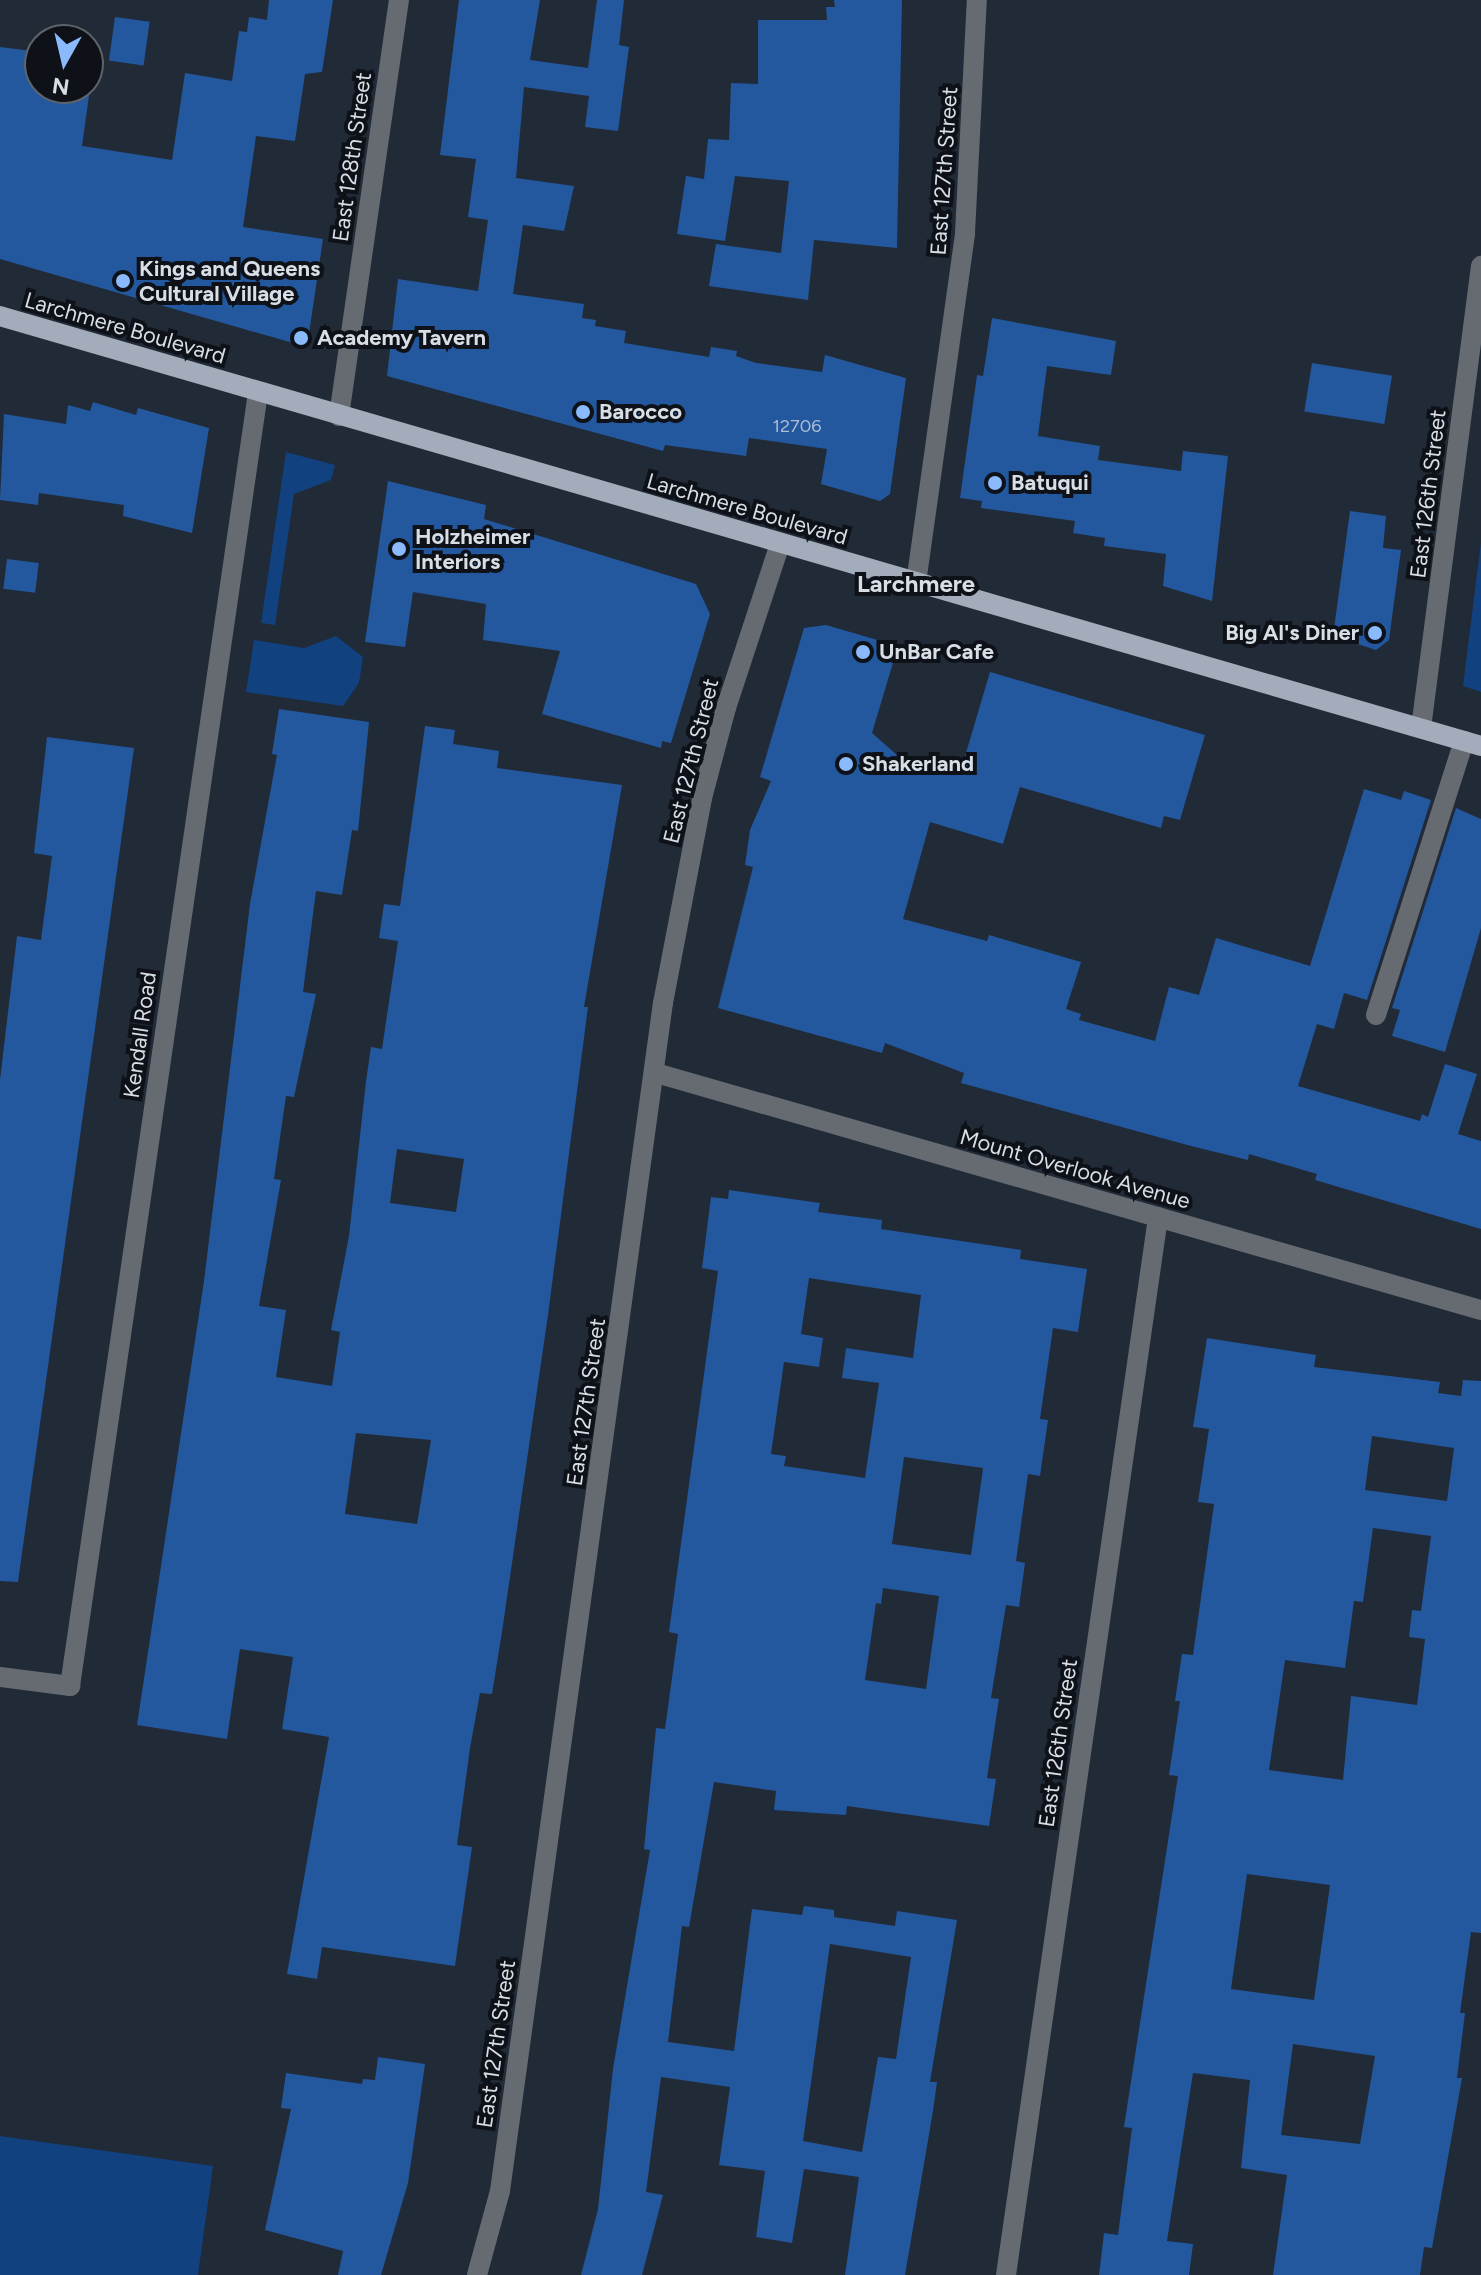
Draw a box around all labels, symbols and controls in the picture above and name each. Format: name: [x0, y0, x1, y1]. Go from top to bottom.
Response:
north arrow: [24, 24, 104, 104]
street label: East 128th Street: [327, 71, 377, 243]
text: N: [51, 72, 71, 101]
street label: East 127th Street: [925, 86, 963, 256]
place label: Kings and Queens Cultural Village: [139, 255, 320, 306]
marker: Kings and Queens Cultural Village: [114, 272, 132, 290]
street label: Larchmere Boulevard: [22, 287, 228, 369]
place label: Academy Tavern: [317, 325, 486, 351]
marker: Academy Tavern: [292, 329, 310, 347]
place label: Barocco: [599, 399, 682, 425]
marker: Barocco: [574, 403, 592, 421]
street label: East 126th Street: [1405, 408, 1451, 580]
house number: 12706: [773, 415, 821, 437]
street label: Larchmere Boulevard: [644, 468, 850, 550]
place label: Batuqui: [1011, 470, 1089, 496]
marker: Batuqui: [986, 474, 1004, 492]
place label: Holzheimer Interiors: [415, 523, 530, 574]
marker: Holzheimer Interiors: [390, 540, 408, 558]
district label: Larchmere: [857, 570, 975, 598]
place label: Big Al's Diner: [1225, 620, 1359, 646]
marker: Big Al's Diner: [1366, 624, 1384, 642]
place label: UnBar Cafe: [879, 639, 994, 665]
marker: UnBar Cafe: [854, 643, 872, 661]
street label: East 127th Street: [658, 676, 724, 846]
place label: Shakerland: [862, 751, 974, 777]
marker: Shakerland: [837, 755, 855, 773]
street label: Kendall Road: [118, 970, 162, 1100]
street label: Mount Overlook Avenue: [957, 1123, 1193, 1215]
street label: East 127th Street: [561, 1316, 611, 1488]
street label: East 126th Street: [1033, 1657, 1083, 1829]
street label: East 127th Street: [471, 1958, 521, 2130]

